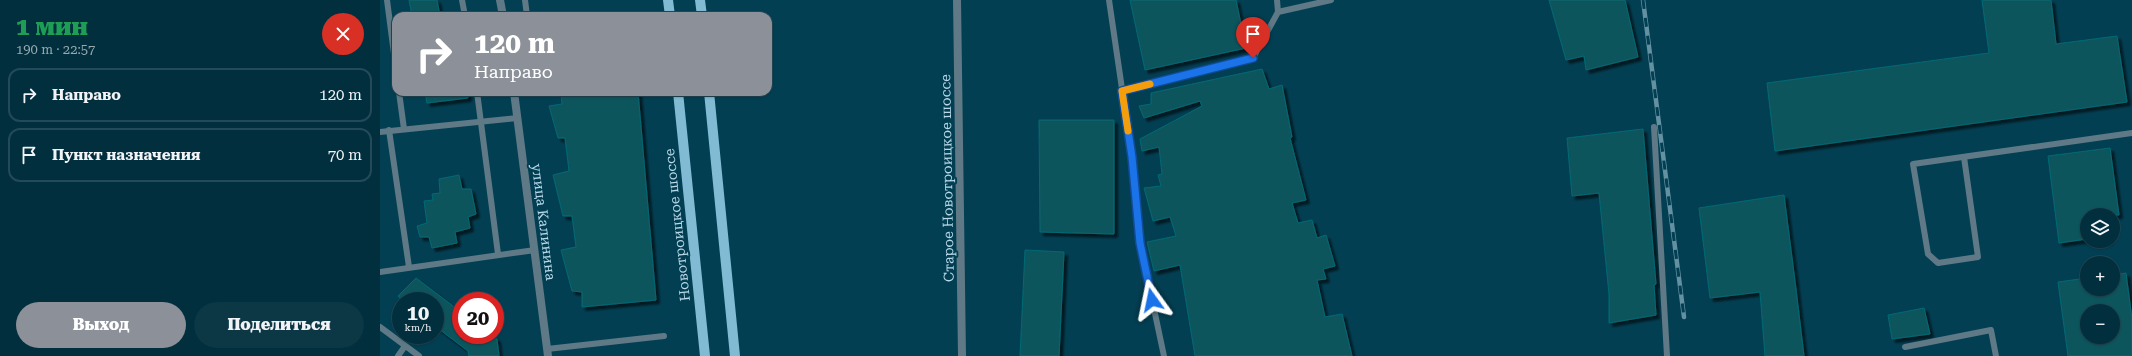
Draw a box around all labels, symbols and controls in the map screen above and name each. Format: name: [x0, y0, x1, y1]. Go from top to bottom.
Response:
text: 1 мин: [16, 13, 88, 41]
button: close: [322, 13, 364, 55]
pin: [1236, 17, 1270, 58]
icon: arrive: [1242, 23, 1264, 45]
text: 120 m: [474, 27, 555, 60]
icon: right: [408, 28, 460, 80]
text: 190 m · 22:57: [16, 42, 95, 57]
text: Направо: [474, 61, 553, 82]
street label: Старое Новотроицкое шоссе: [937, 74, 957, 282]
icon: right: [18, 84, 40, 106]
text: Направо: [52, 86, 121, 104]
text: 120 m: [319, 86, 362, 104]
icon: arrive: [18, 144, 40, 166]
text: Пункт назначения: [52, 146, 200, 164]
text: 70 m: [328, 146, 362, 164]
street label: Новотроицкое шоссе: [661, 147, 693, 302]
street label: улица Калинина: [529, 163, 559, 282]
map controls: [2080, 208, 2120, 344]
button: layers: [2080, 208, 2120, 248]
button: +: [2080, 256, 2120, 296]
position arrow: [1131, 279, 1173, 321]
speed limit sign: 20: [452, 292, 504, 344]
text: 10: [407, 301, 429, 325]
button: Выход: [16, 302, 186, 348]
button: Поделиться: [194, 302, 364, 348]
button: −: [2080, 304, 2120, 344]
text: km/h: [405, 322, 431, 333]

